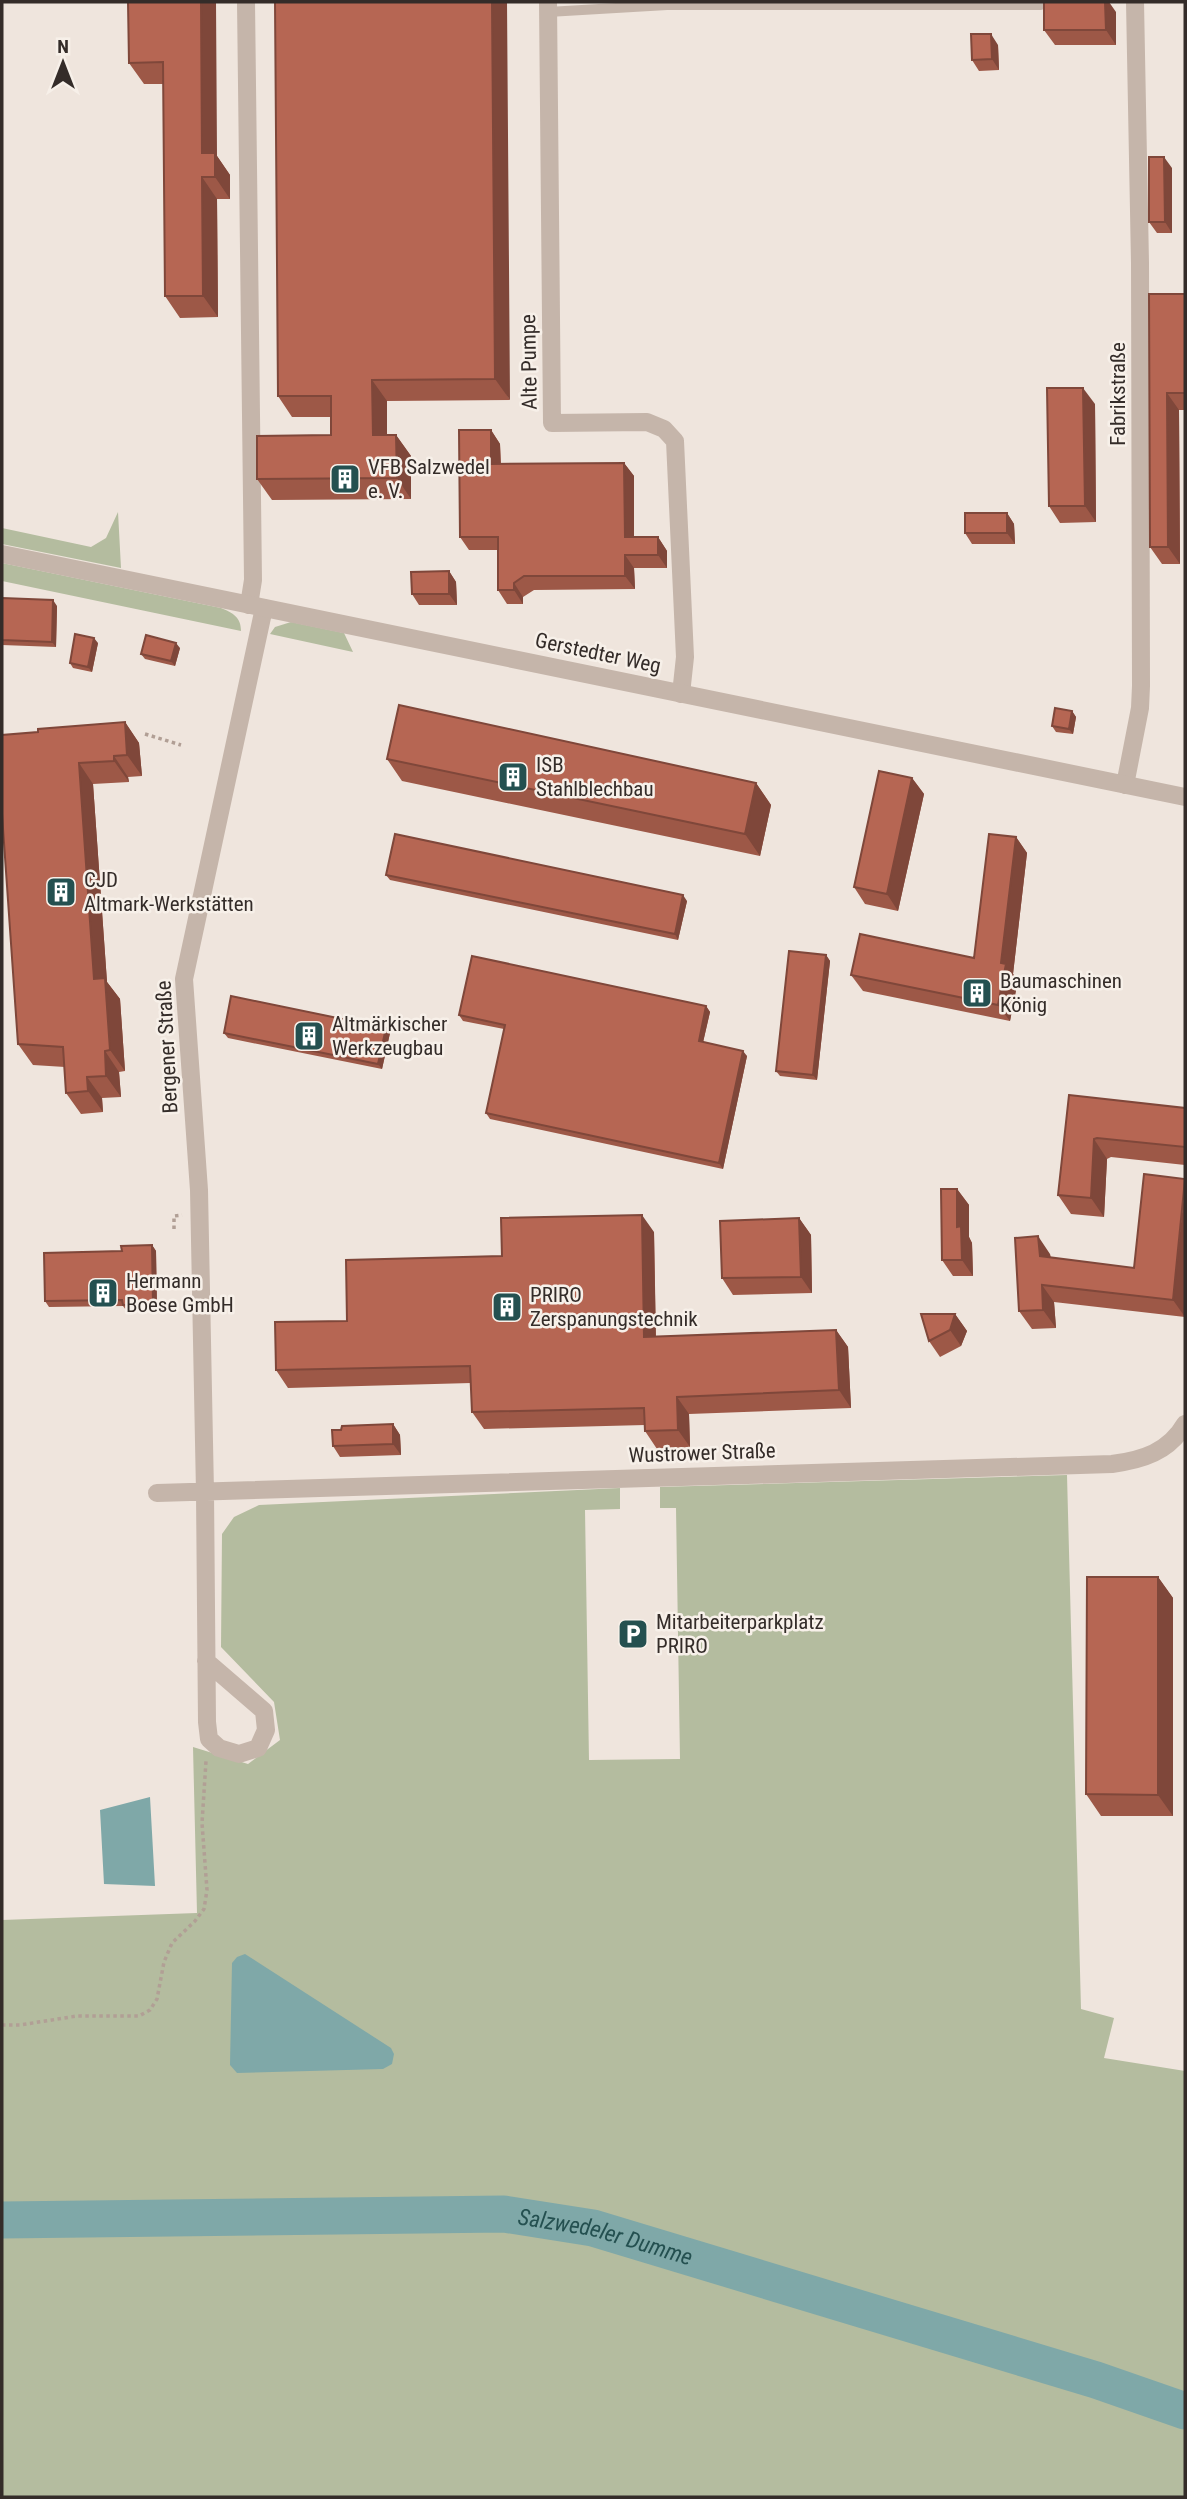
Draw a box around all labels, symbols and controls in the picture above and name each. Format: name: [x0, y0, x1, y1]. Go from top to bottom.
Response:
north arrow: [28, 28, 98, 98]
text: N: [57, 35, 69, 58]
street label: Alte Pumpe: [516, 314, 542, 410]
street label: Fabrikstraße: [1106, 342, 1130, 446]
place label: VFB Salzwedel e. V.: [368, 455, 490, 503]
building icon: VFB Salzwedel e. V.: [328, 462, 362, 496]
street label: Gerstedter Weg: [533, 628, 663, 678]
place label: ISB Stahlblechbau: [536, 753, 654, 801]
building icon: ISB Stahlblechbau: [496, 760, 530, 794]
place label: CJD Altmark-Werkstätten: [84, 868, 254, 916]
building icon: CJD Altmark-Werkstätten: [44, 875, 78, 909]
place label: Baumaschinen König: [1000, 969, 1122, 1017]
building icon: Baumaschinen König: [960, 976, 994, 1010]
street label: Bergener Straße: [152, 980, 182, 1114]
place label: Altmärkischer Werkzeugbau: [332, 1012, 447, 1060]
building icon: Altmärkischer Werkzeugbau: [292, 1019, 326, 1053]
place label: Hermann Boese GmbH: [126, 1269, 234, 1317]
building icon: Hermann Boese GmbH: [86, 1276, 120, 1310]
place label: PRIRO Zerspanungstechnik: [530, 1283, 698, 1331]
building icon: PRIRO Zerspanungstechnik: [490, 1290, 524, 1324]
street label: Wustrower Straße: [628, 1438, 776, 1468]
place label: Mitarbeiterparkplatz PRIRO: [656, 1610, 824, 1658]
parking icon: Mitarbeiterparkplatz PRIRO: [616, 1617, 650, 1651]
water label: Salzwedeler Dumme: [516, 2203, 696, 2271]

